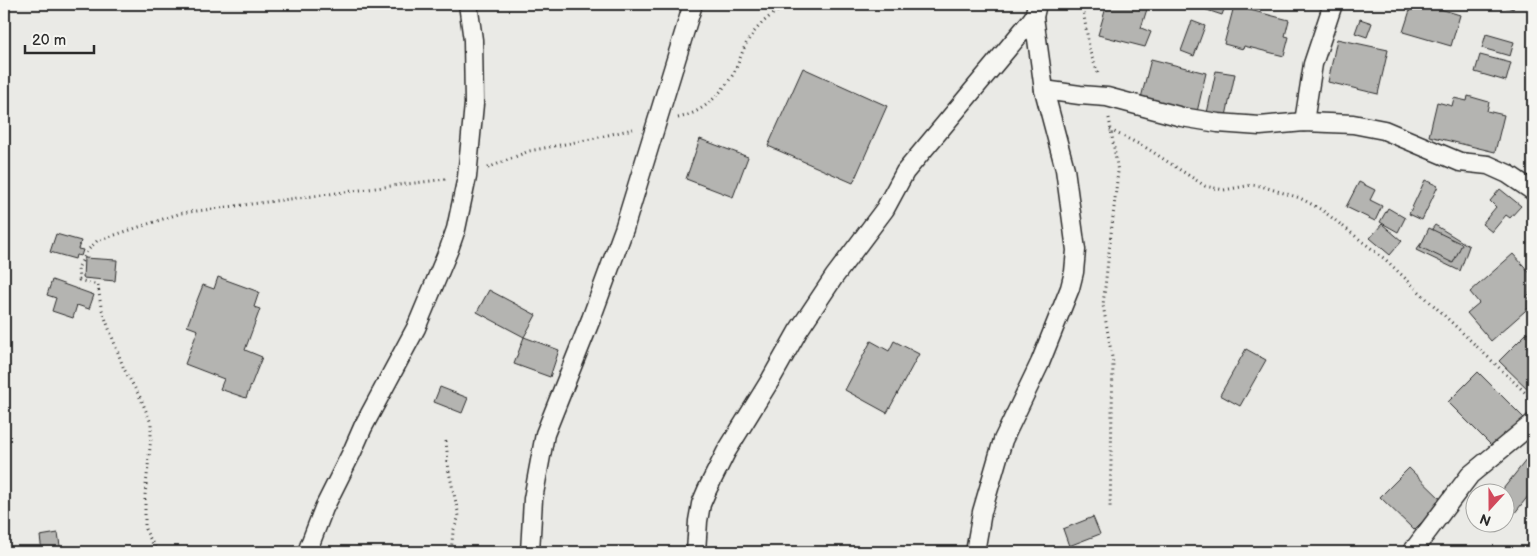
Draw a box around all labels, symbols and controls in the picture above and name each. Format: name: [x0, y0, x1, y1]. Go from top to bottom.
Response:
scale bar: [25, 22, 94, 54]
text: 20 m: [32, 31, 66, 50]
north arrow: [1464, 484, 1514, 534]
text: N: [1478, 510, 1493, 529]

